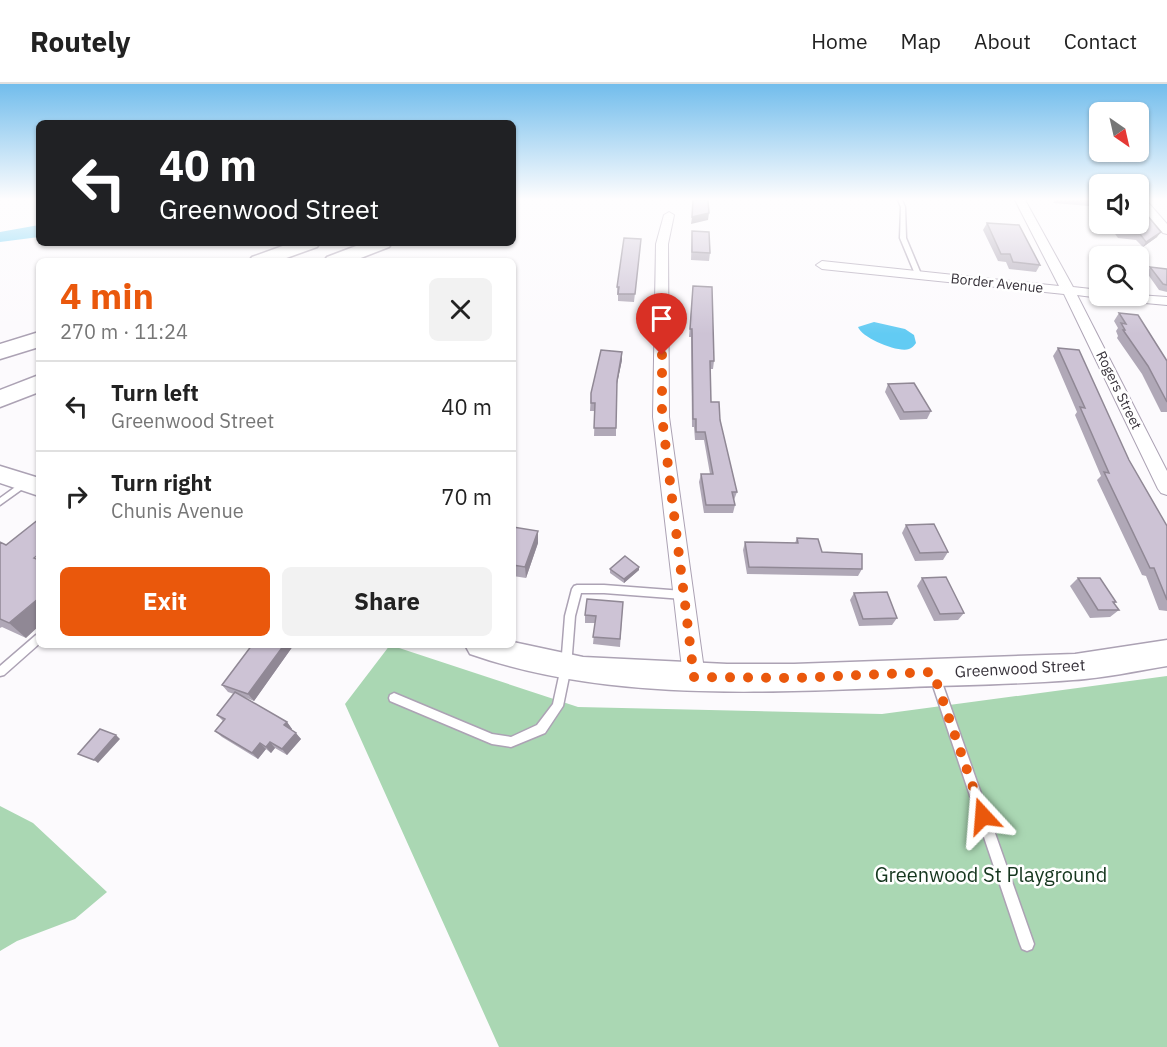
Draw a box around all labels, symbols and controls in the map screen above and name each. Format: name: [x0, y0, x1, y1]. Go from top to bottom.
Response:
text: Routely: [30, 23, 131, 60]
text: Home: [811, 27, 868, 55]
text: Map: [901, 27, 941, 55]
text: About: [974, 27, 1031, 55]
text: Contact: [1064, 27, 1137, 55]
north arrow: [1089, 102, 1149, 162]
map controls: [1089, 102, 1149, 306]
text: 40 m: [159, 138, 257, 193]
icon: left: [60, 144, 138, 222]
button: sound: [1089, 174, 1149, 234]
text: Greenwood Street: [159, 191, 379, 226]
button: search: [1089, 246, 1149, 306]
street label: Border Avenue: [950, 269, 1045, 297]
text: 4 min: [60, 272, 154, 319]
button: close: [429, 278, 492, 341]
pin: [636, 293, 687, 355]
icon: arrive: [645, 302, 678, 335]
text: 270 m · 11:24: [60, 318, 188, 345]
street label: Rogers Street: [1092, 348, 1146, 432]
text: Turn left: [111, 378, 199, 407]
icon: left: [60, 390, 93, 423]
text: 40 m: [441, 392, 492, 421]
text: Greenwood Street: [111, 407, 274, 434]
text: Turn right: [111, 468, 212, 497]
icon: right: [60, 480, 93, 513]
text: 70 m: [441, 482, 492, 511]
text: Chunis Avenue: [111, 497, 244, 524]
button: Exit: [60, 567, 270, 636]
button: Share: [282, 567, 492, 636]
street label: Greenwood Street: [954, 655, 1086, 681]
position arrow: [951, 784, 1015, 848]
park label: Greenwood St Playground: [875, 861, 1107, 888]

